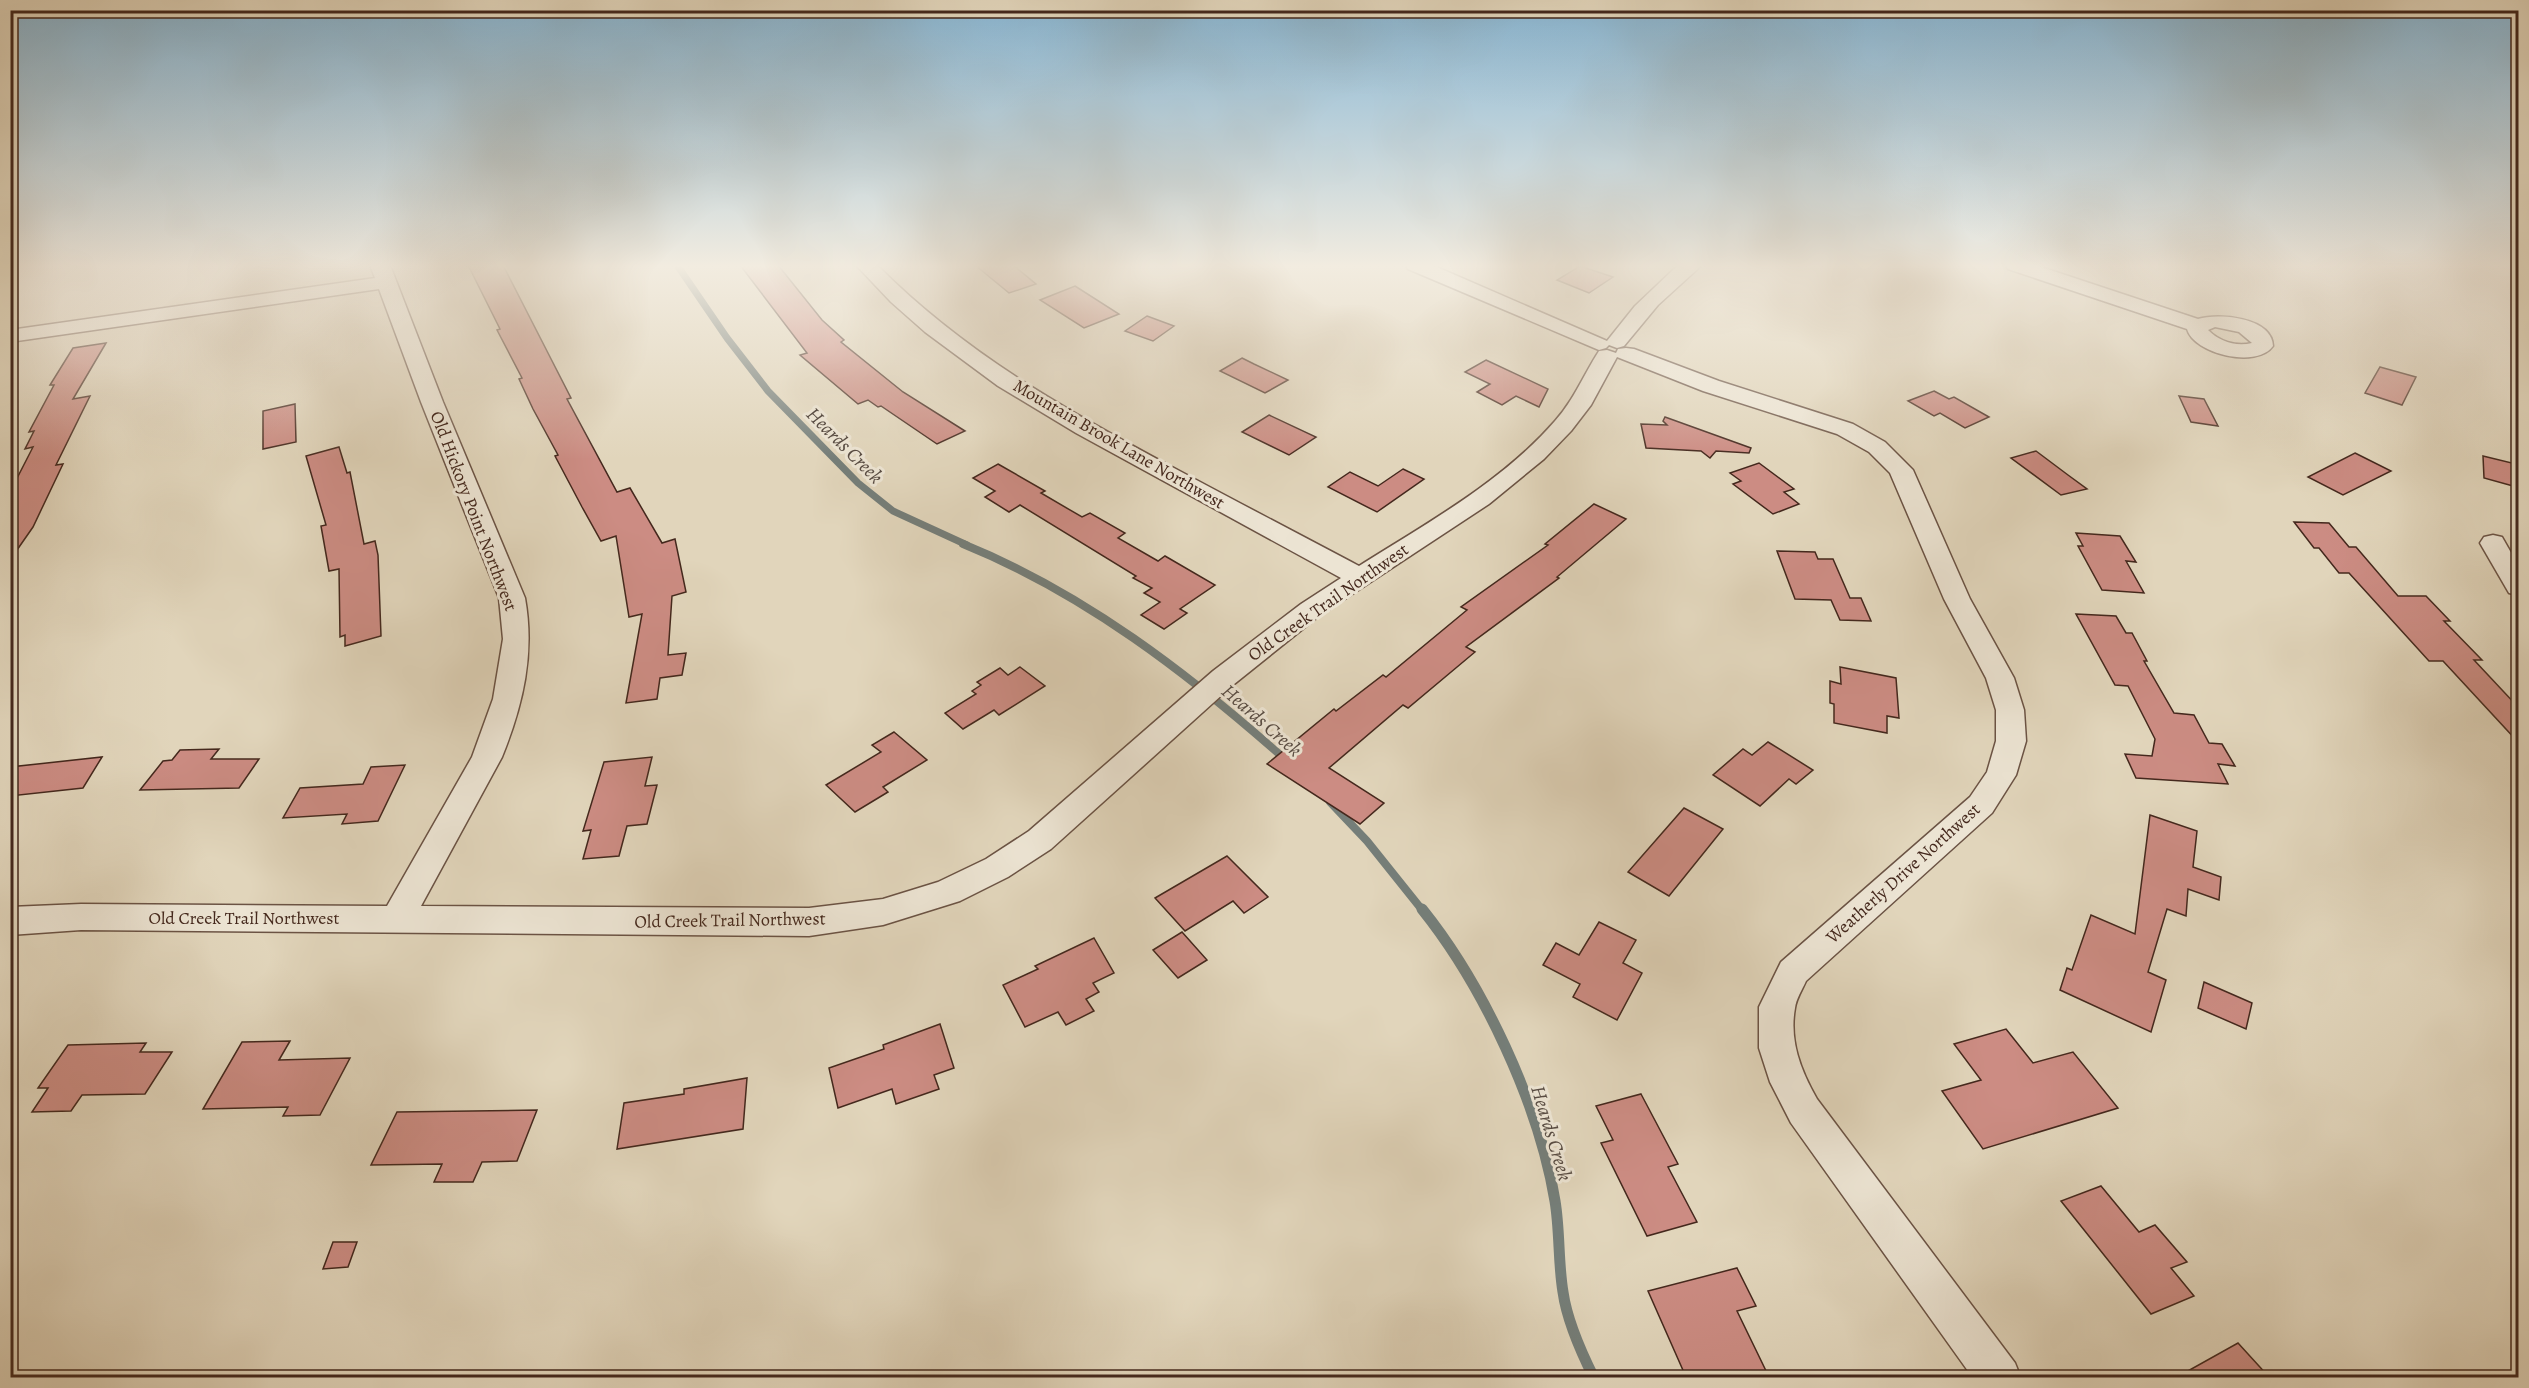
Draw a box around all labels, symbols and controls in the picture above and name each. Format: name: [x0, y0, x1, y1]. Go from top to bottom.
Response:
street label: Mountain Brook Lane Northwest: [1009, 374, 1229, 514]
water label: Heards Creek: [800, 401, 889, 490]
street label: Old Hickory Point Northwest: [425, 408, 523, 614]
street label: Old Creek Trail Northwest: [1243, 537, 1413, 667]
water label: Heards Creek: [1216, 678, 1308, 763]
street label: Weatherly Drive Northwest: [1820, 797, 1985, 949]
street label: Old Creek Trail Northwest: [148, 906, 340, 930]
street label: Old Creek Trail Northwest: [634, 906, 826, 934]
water label: Heards Creek: [1524, 1082, 1579, 1184]

